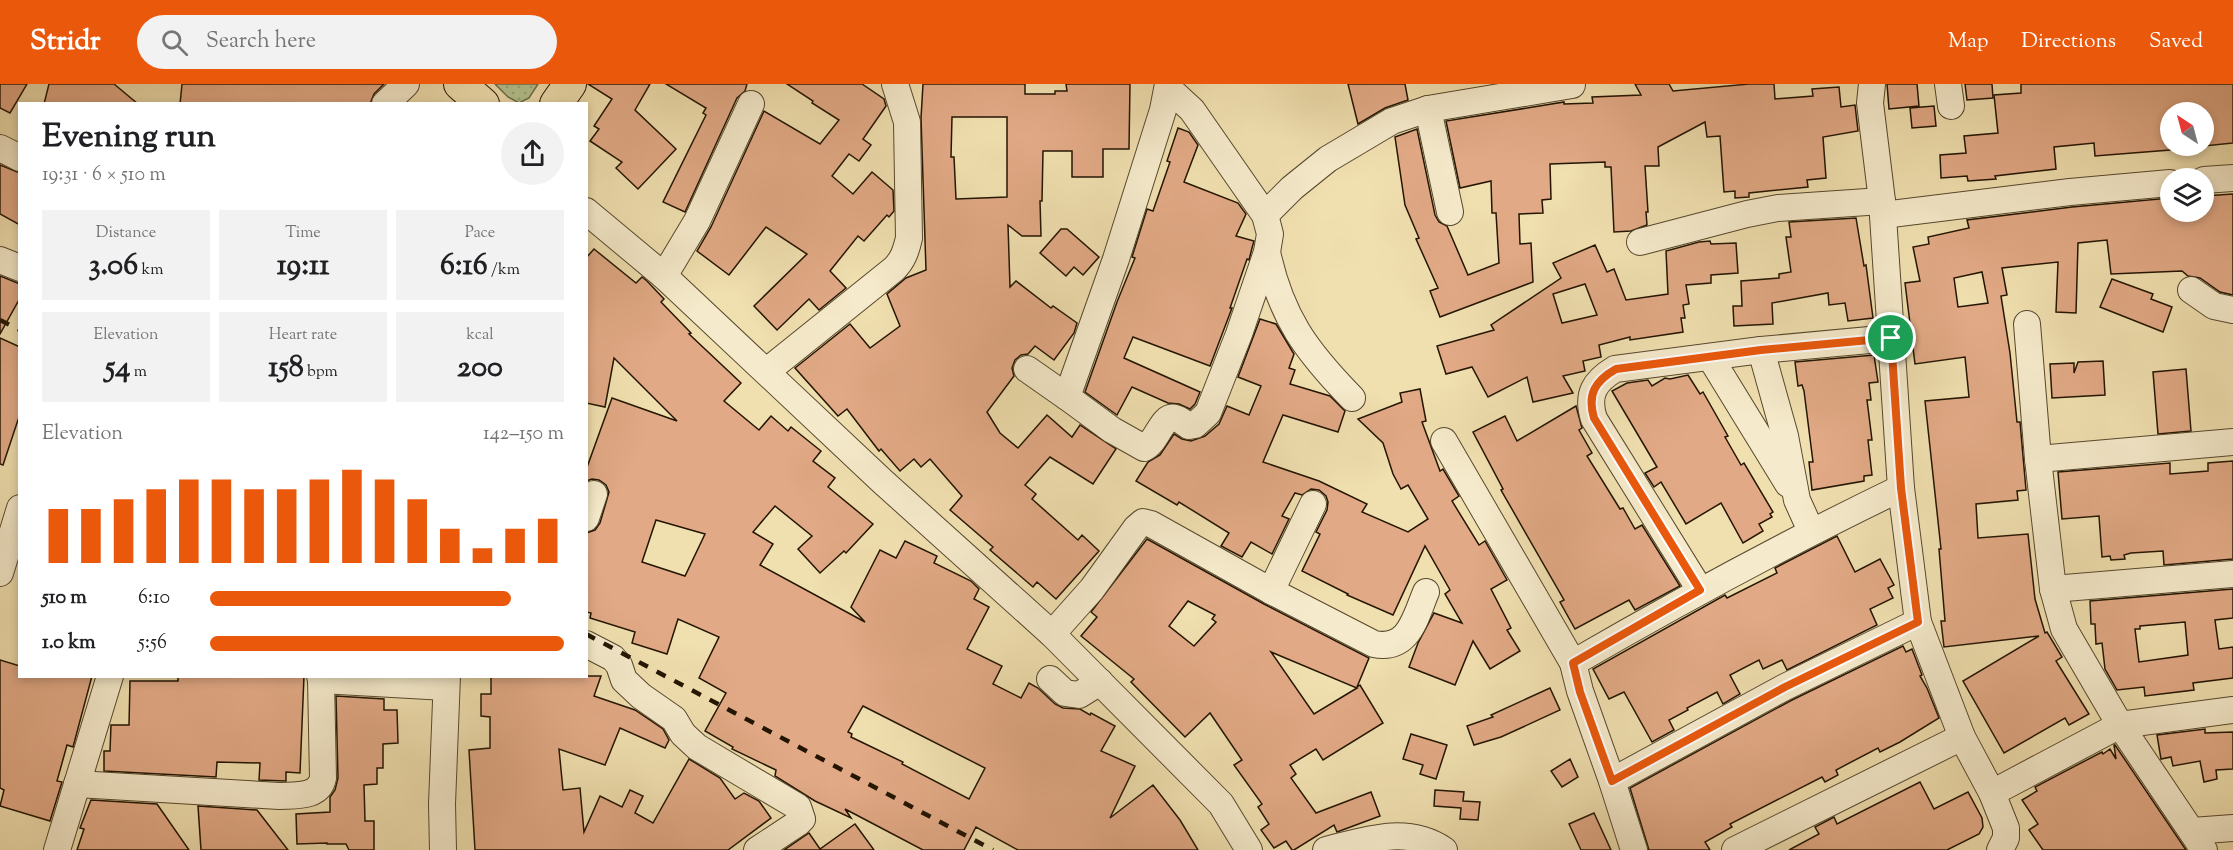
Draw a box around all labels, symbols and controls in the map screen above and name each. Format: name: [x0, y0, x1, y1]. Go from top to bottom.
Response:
search box: [137, 15, 557, 69]
text: Stridr: [30, 22, 101, 62]
icon: search: [158, 26, 191, 59]
text: Search here: [206, 26, 316, 58]
text: Map: [1948, 27, 1988, 57]
text: Directions: [2021, 27, 2116, 57]
text: Saved: [2149, 27, 2203, 57]
north arrow: [2160, 102, 2214, 156]
map controls: [2160, 102, 2214, 222]
text: Evening run: [42, 114, 216, 162]
button: share: [501, 122, 564, 185]
text: 19:31 · 6 × 510 m: [42, 161, 166, 190]
button: layers: [2160, 168, 2214, 222]
text: Distance: [96, 222, 156, 245]
text: Time: [285, 222, 321, 245]
text: Pace: [465, 222, 495, 245]
text: 3.06: [88, 245, 138, 288]
text: 19:11: [277, 245, 329, 288]
text: 6:16: [440, 245, 488, 288]
text: km: [138, 259, 164, 282]
text: /km: [488, 259, 520, 282]
pin: [1865, 312, 1916, 363]
icon: arrive: [1874, 321, 1907, 354]
text: Elevation: [94, 324, 158, 347]
text: Heart rate: [269, 324, 337, 347]
text: kcal: [466, 324, 494, 347]
text: 54: [105, 347, 130, 390]
text: 158: [268, 347, 304, 390]
text: 200: [457, 347, 503, 390]
text: m: [130, 361, 147, 384]
text: bpm: [304, 361, 338, 384]
text: Elevation: [42, 420, 123, 449]
text: 142–150 m: [483, 420, 564, 449]
text: 510 m: [42, 584, 87, 613]
text: 6:10: [138, 584, 170, 613]
text: 1.0 km: [42, 629, 96, 658]
text: 5:56: [138, 629, 167, 658]

